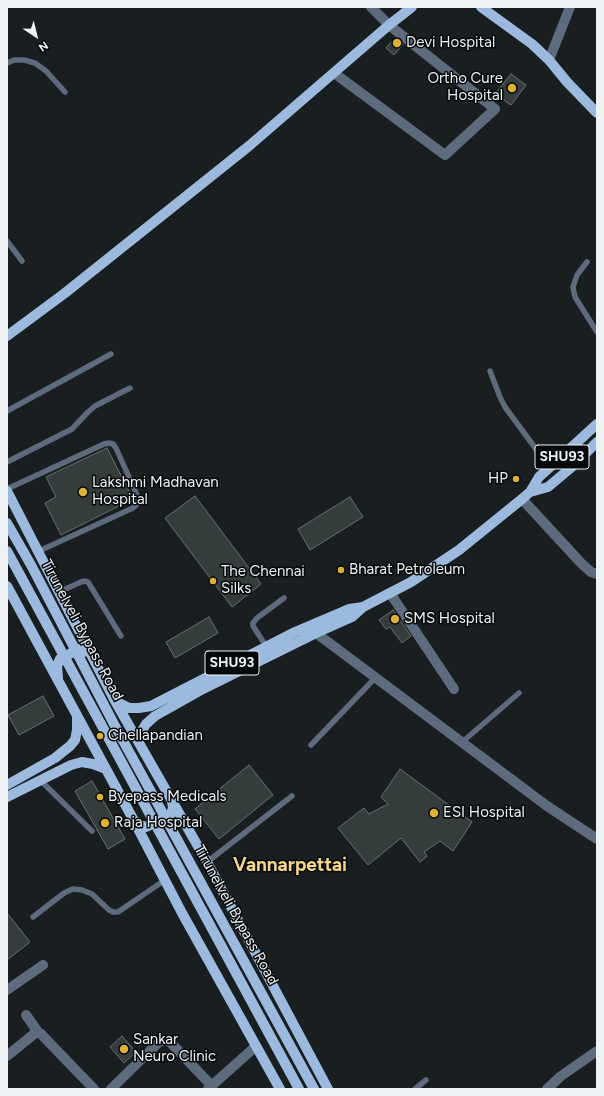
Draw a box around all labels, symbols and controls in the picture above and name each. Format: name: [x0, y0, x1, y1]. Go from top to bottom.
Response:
north arrow: [16, 16, 56, 56]
place label: Devi Hospital: [406, 34, 495, 52]
marker: Devi Hospital: [391, 37, 403, 49]
text: N: [36, 38, 50, 54]
place label: Ortho Cure Hospital: [427, 70, 503, 105]
marker: Ortho Cure Hospital: [506, 82, 518, 94]
road number: SHU93: [535, 445, 589, 469]
place label: HP: [488, 470, 508, 488]
place label: Lakshmi Madhavan Hospital: [92, 474, 219, 509]
marker: HP: [511, 474, 521, 484]
marker: Lakshmi Madhavan Hospital: [77, 486, 89, 498]
street label: Tirunelveli Bypass Road: [37, 556, 127, 704]
place label: Bharat Petroleum: [349, 561, 465, 579]
place label: The Chennai Silks: [221, 563, 305, 598]
marker: Bharat Petroleum: [336, 565, 346, 575]
marker: The Chennai Silks: [208, 576, 218, 586]
place label: SMS Hospital: [404, 610, 495, 628]
marker: SMS Hospital: [389, 613, 401, 625]
road number: SHU93: [205, 651, 259, 675]
place label: Chellapandian: [108, 727, 203, 745]
marker: Chellapandian: [95, 731, 105, 741]
place label: Byepass Medicals: [108, 788, 226, 806]
marker: Byepass Medicals: [95, 792, 105, 802]
place label: ESI Hospital: [443, 804, 525, 822]
marker: ESI Hospital: [428, 807, 440, 819]
place label: Raja Hospital: [114, 814, 202, 832]
marker: Raja Hospital: [99, 817, 111, 829]
street label: Tirunelveli Bypass Road: [190, 842, 282, 988]
district label: Vannarpettai: [233, 854, 347, 876]
place label: Sankar Neuro Clinic: [133, 1031, 216, 1066]
marker: Sankar Neuro Clinic: [118, 1043, 130, 1055]

